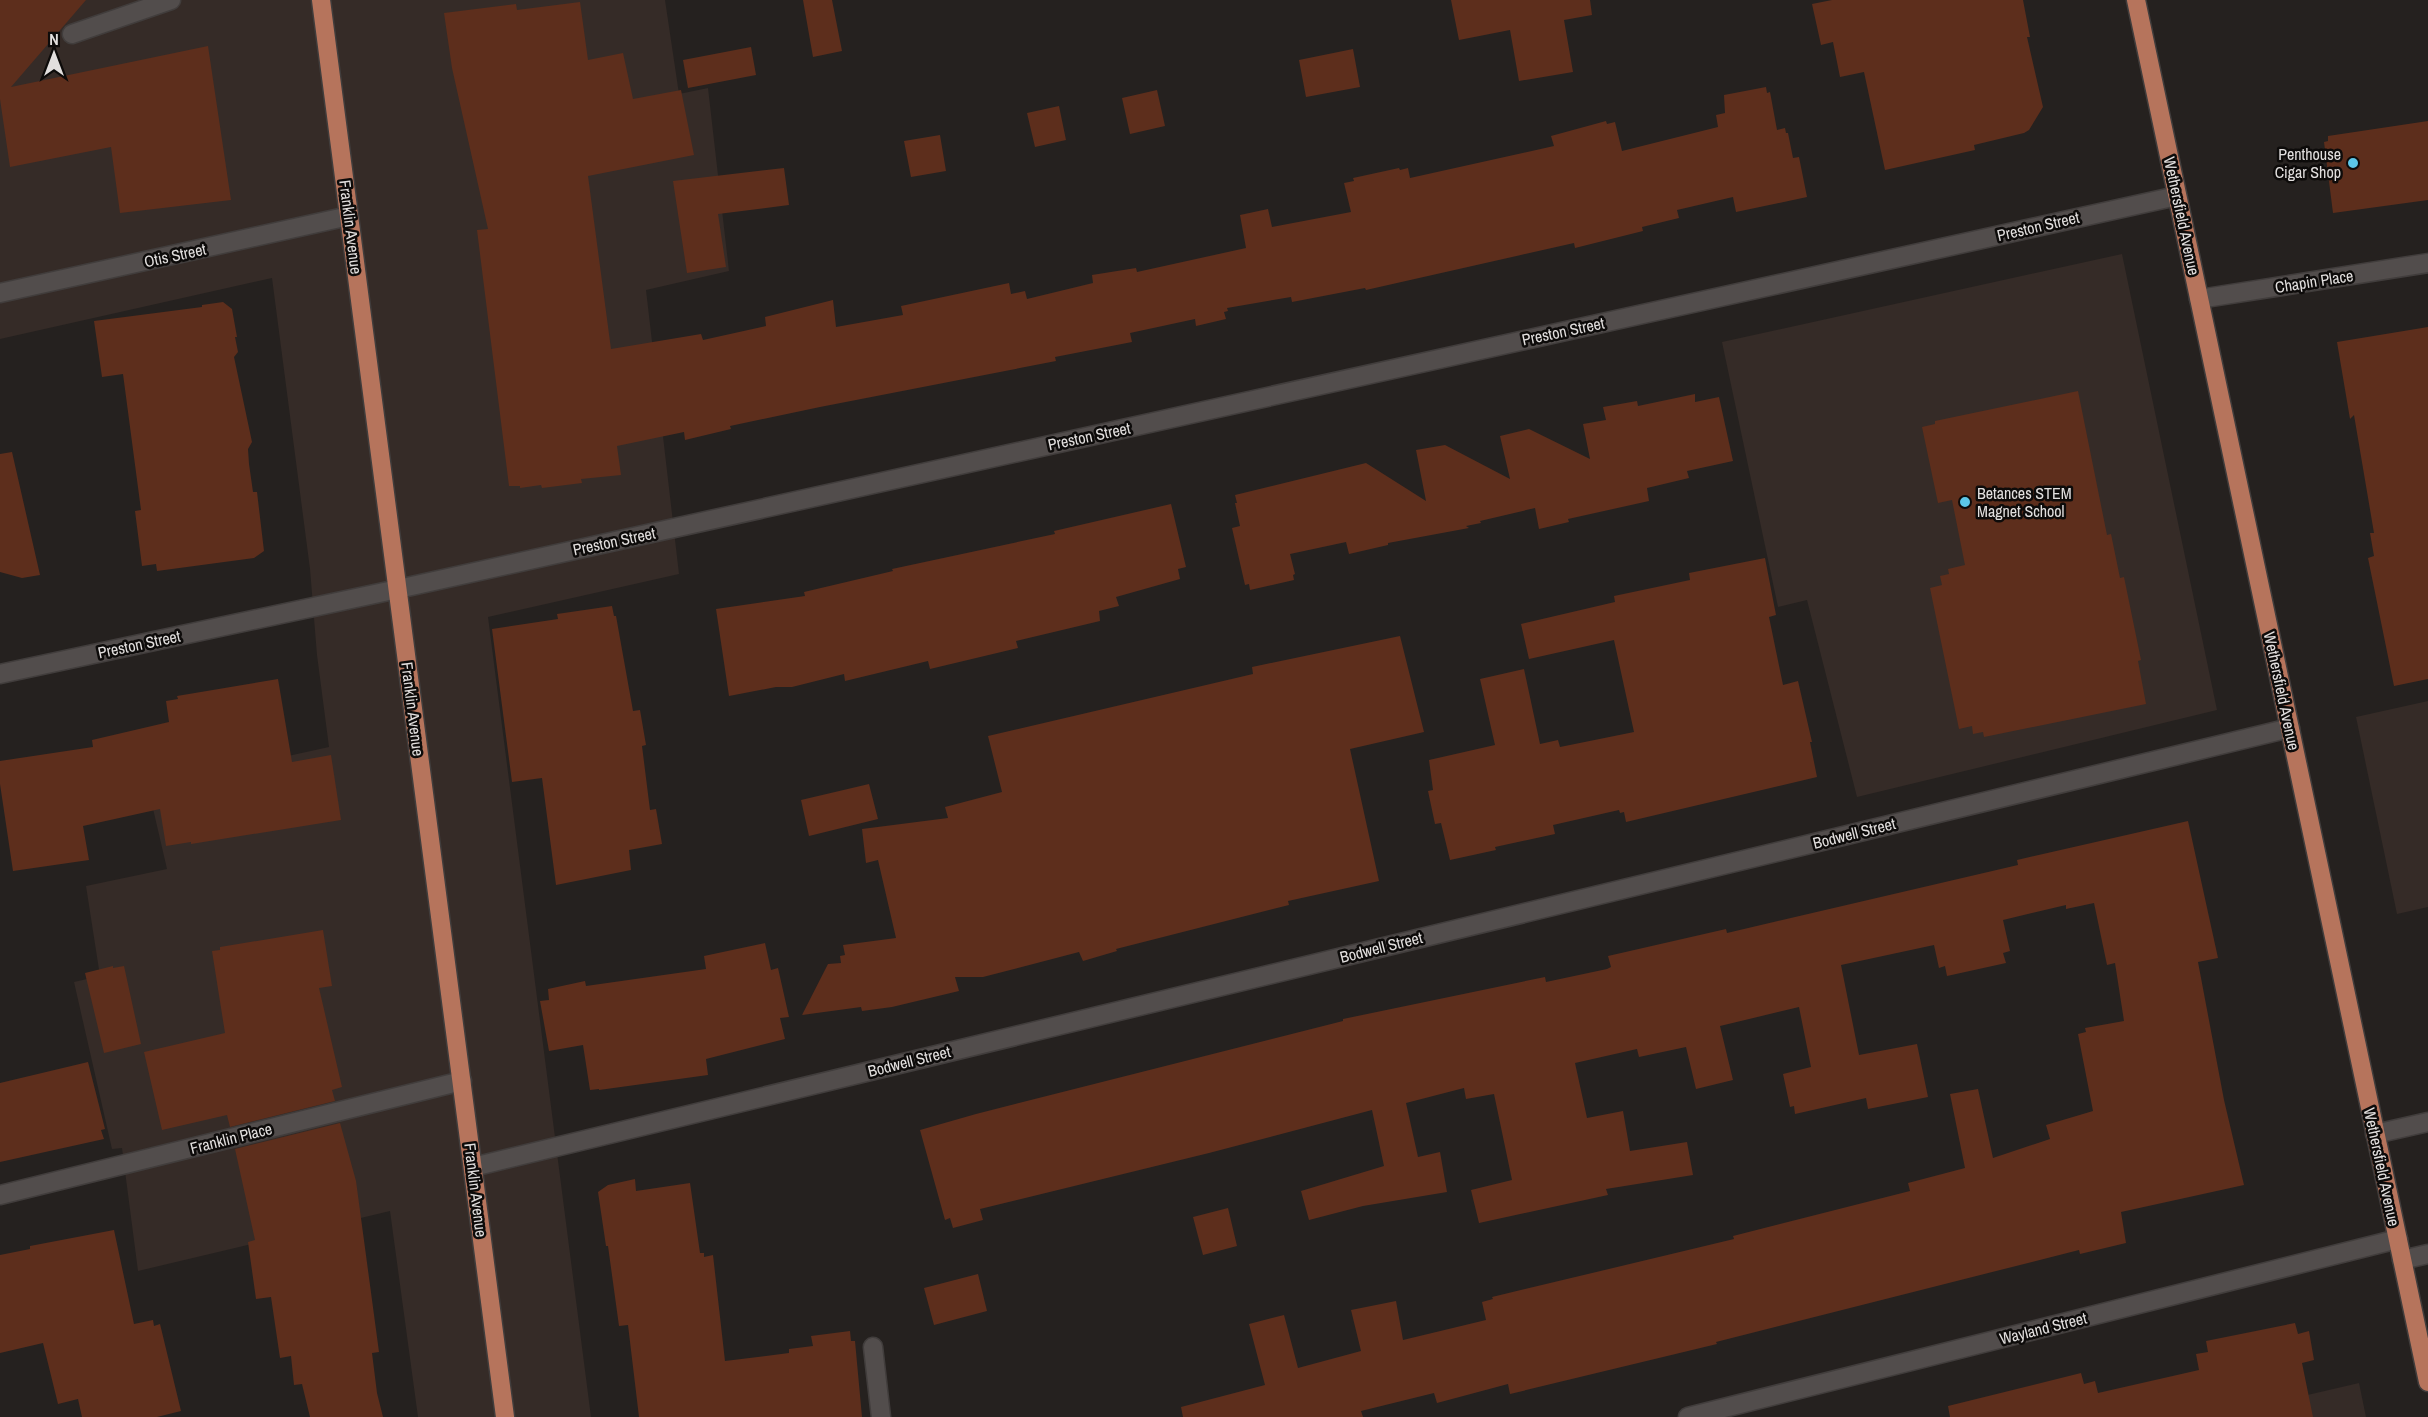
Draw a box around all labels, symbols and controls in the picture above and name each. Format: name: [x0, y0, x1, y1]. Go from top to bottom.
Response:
north arrow: [24, 24, 84, 84]
text: N: [49, 28, 59, 50]
place label: Penthouse Cigar Shop: [2275, 143, 2341, 183]
street label: Wethersfield Avenue: [2159, 155, 2205, 277]
marker: Penthouse Cigar Shop: [2346, 156, 2360, 170]
street label: Franklin Avenue: [334, 179, 368, 275]
street label: Preston Street: [1995, 206, 2082, 246]
street label: Otis Street: [142, 238, 208, 272]
street label: Chapin Place: [2273, 264, 2355, 298]
street label: Preston Street: [1520, 311, 1607, 350]
street label: Preston Street: [1046, 416, 1133, 455]
place label: Betances STEM Magnet School: [1977, 482, 2072, 522]
marker: Betances STEM Magnet School: [1958, 495, 1972, 509]
street label: Preston Street: [571, 521, 658, 560]
street label: Preston Street: [96, 624, 183, 663]
street label: Wethersfield Avenue: [2259, 630, 2305, 752]
street label: Franklin Avenue: [396, 661, 430, 757]
street label: Bodwell Street: [1810, 812, 1898, 854]
street label: Bodwell Street: [1337, 926, 1425, 968]
street label: Bodwell Street: [865, 1040, 953, 1082]
street label: Wethersfield Avenue: [2359, 1106, 2405, 1228]
street label: Franklin Place: [188, 1117, 274, 1159]
street label: Franklin Avenue: [459, 1142, 493, 1238]
street label: Wayland Street: [1997, 1306, 2089, 1349]

